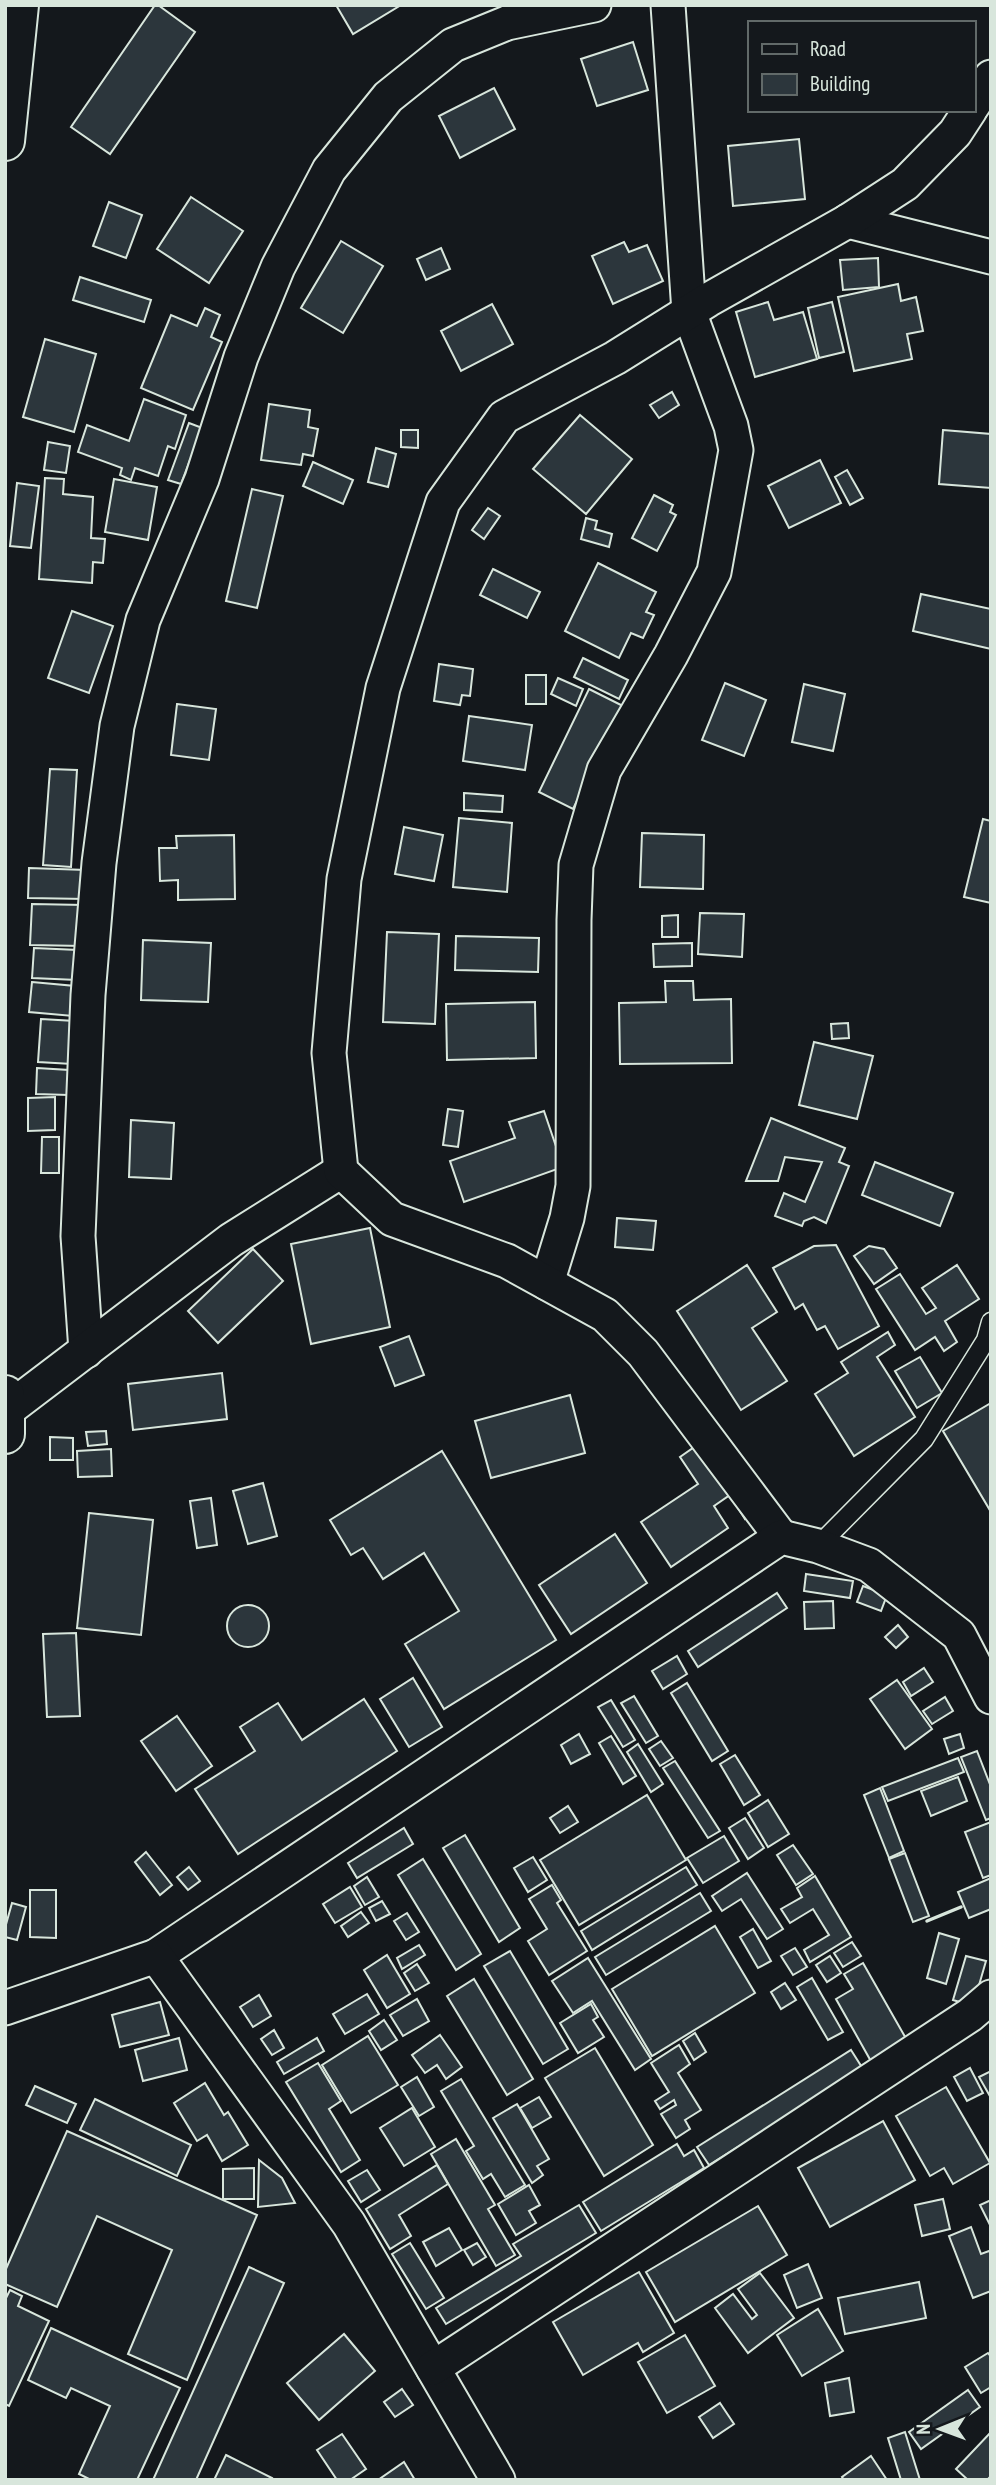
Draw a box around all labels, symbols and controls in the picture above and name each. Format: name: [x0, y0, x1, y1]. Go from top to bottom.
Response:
legend: [748, 21, 975, 112]
text: Road: [810, 35, 846, 62]
text: Building: [810, 70, 870, 97]
north arrow: [905, 2394, 975, 2464]
text: N: [911, 2424, 935, 2435]

